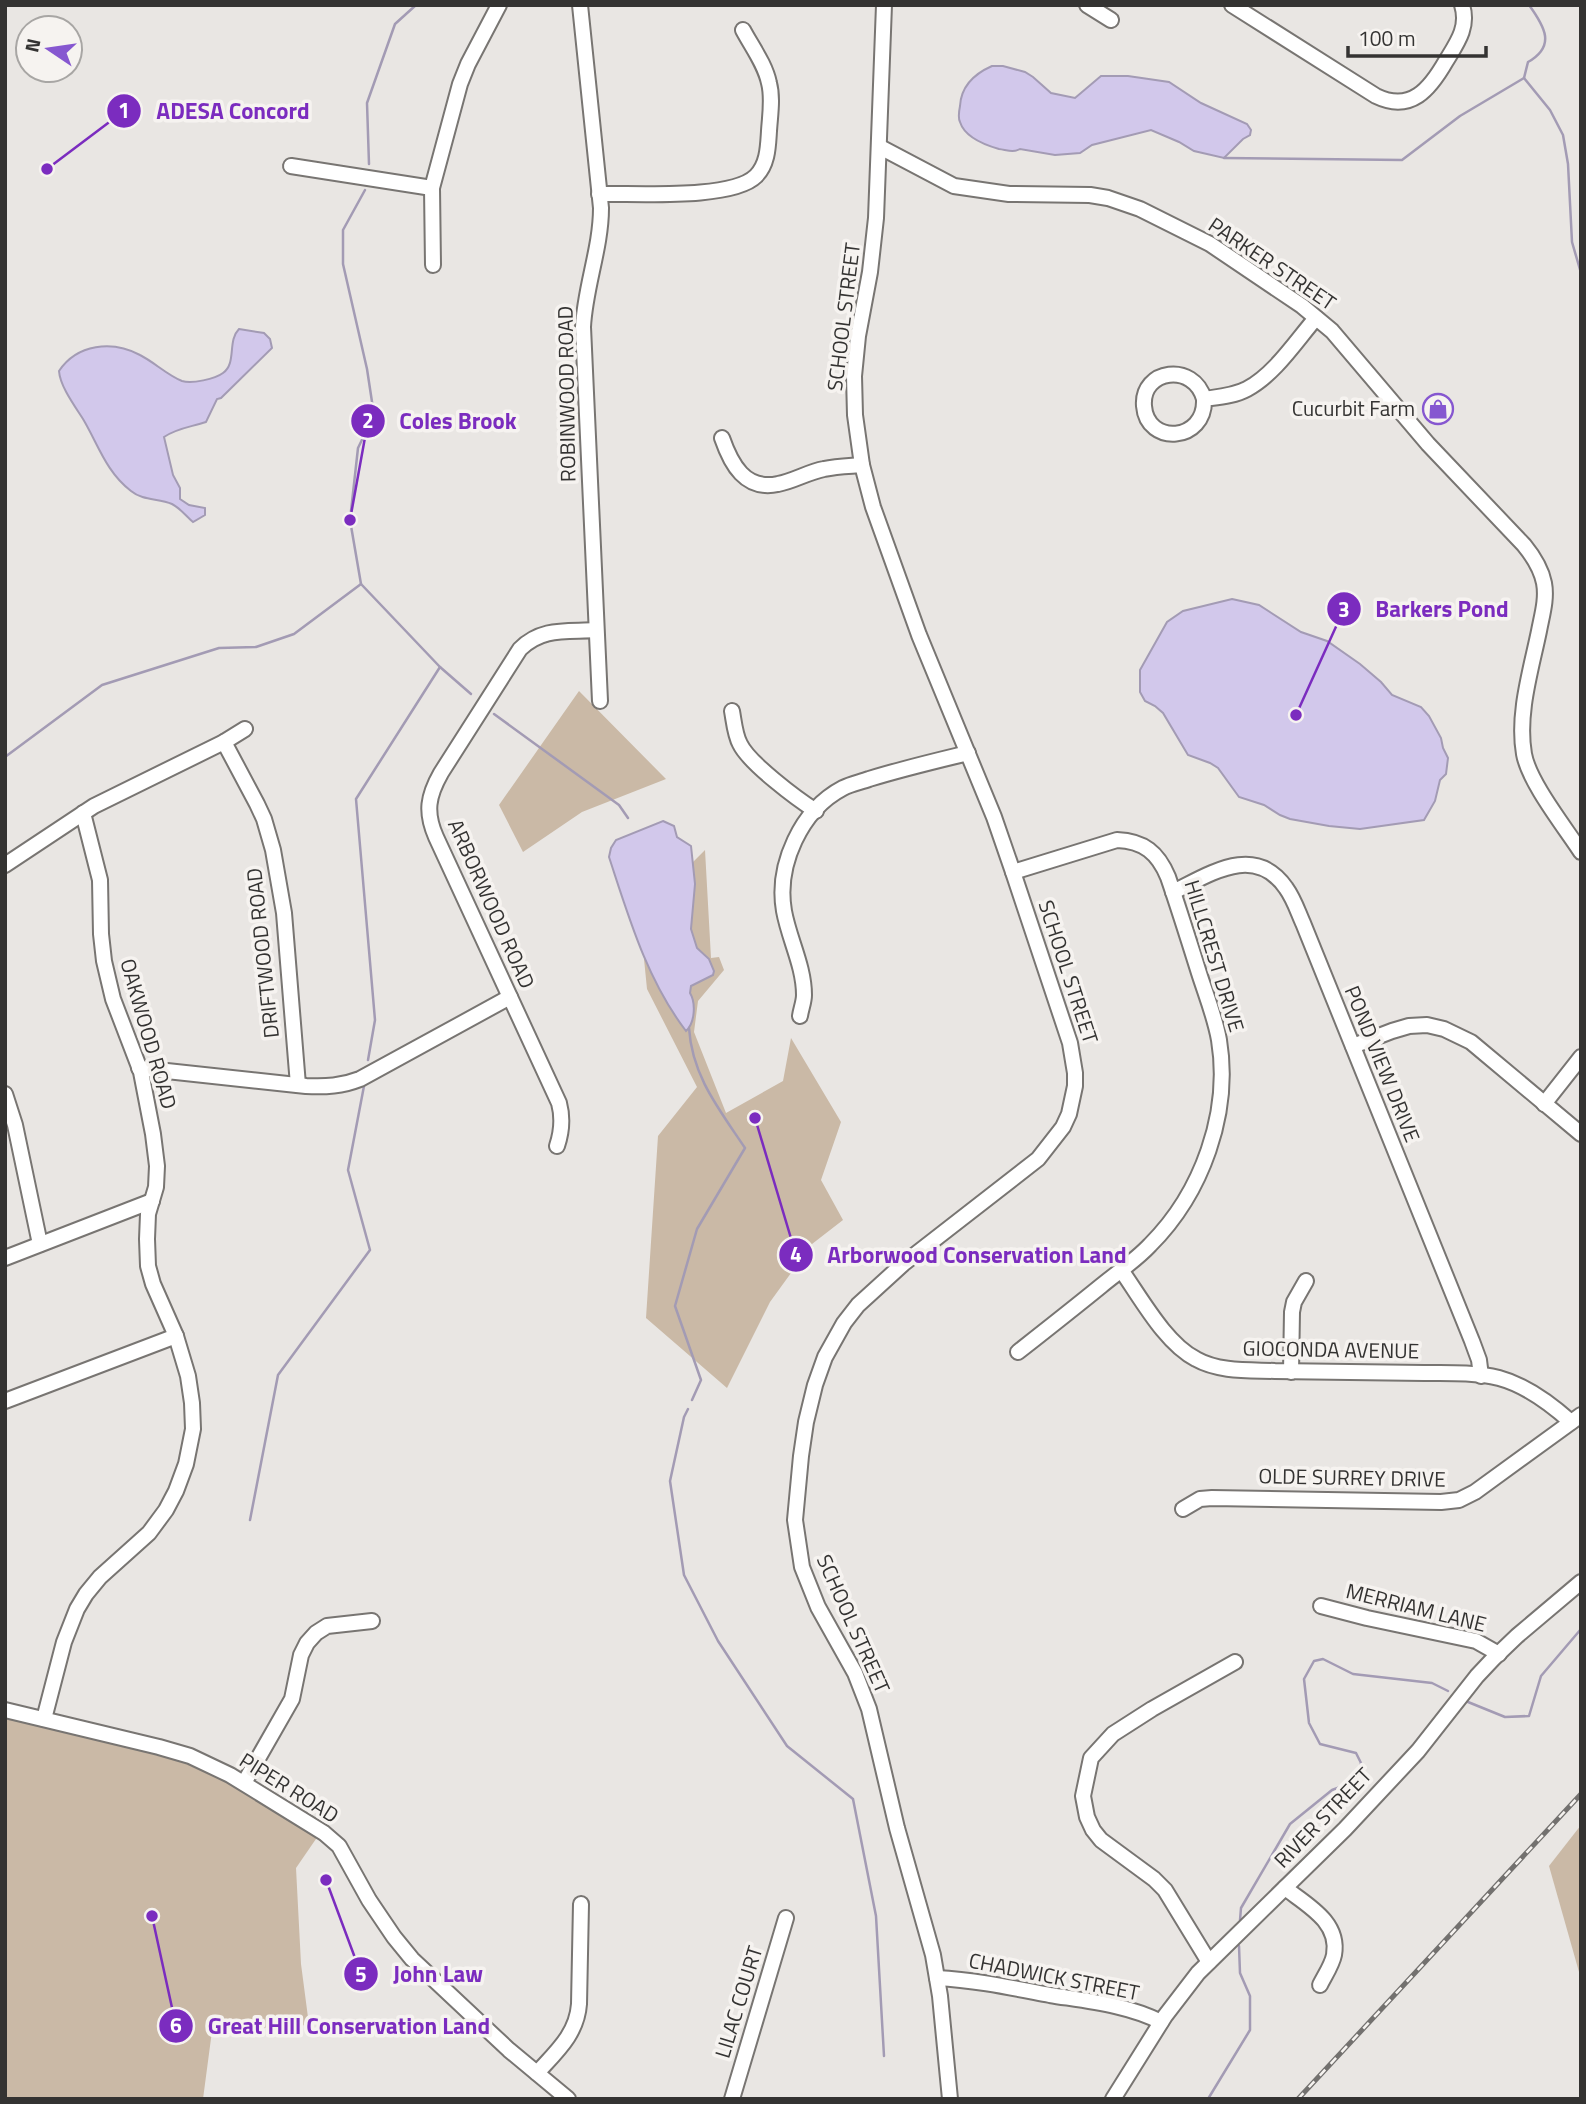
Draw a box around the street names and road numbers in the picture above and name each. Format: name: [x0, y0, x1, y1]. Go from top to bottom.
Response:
street label: PARKER STREET: [1202, 209, 1343, 318]
street label: SCHOOL STREET: [818, 241, 868, 393]
street label: ROBINWOOD ROAD: [548, 306, 584, 482]
street label: ARBORWOOD ROAD: [440, 814, 544, 993]
street label: DRIFTWOOD ROAD: [237, 866, 287, 1040]
street label: HILLCREST DRIVE: [1177, 876, 1253, 1036]
street label: SCHOOL STREET: [1031, 896, 1107, 1047]
street label: OAKWOOD ROAD: [112, 955, 186, 1113]
street label: POND VIEW DRIVE: [1337, 980, 1429, 1147]
street label: GIOCONDA AVENUE: [1242, 1331, 1420, 1367]
street label: OLDE SURREY DRIVE: [1258, 1459, 1446, 1495]
street label: SCHOOL STREET: [809, 1549, 899, 1698]
street label: MERRIAM LANE: [1343, 1574, 1490, 1640]
street label: PIPER ROAD: [234, 1744, 345, 1830]
street label: RIVER STREET: [1266, 1760, 1379, 1875]
street label: LILAC COURT: [706, 1942, 770, 2062]
street label: CHADWICK STREET: [966, 1944, 1142, 2008]

